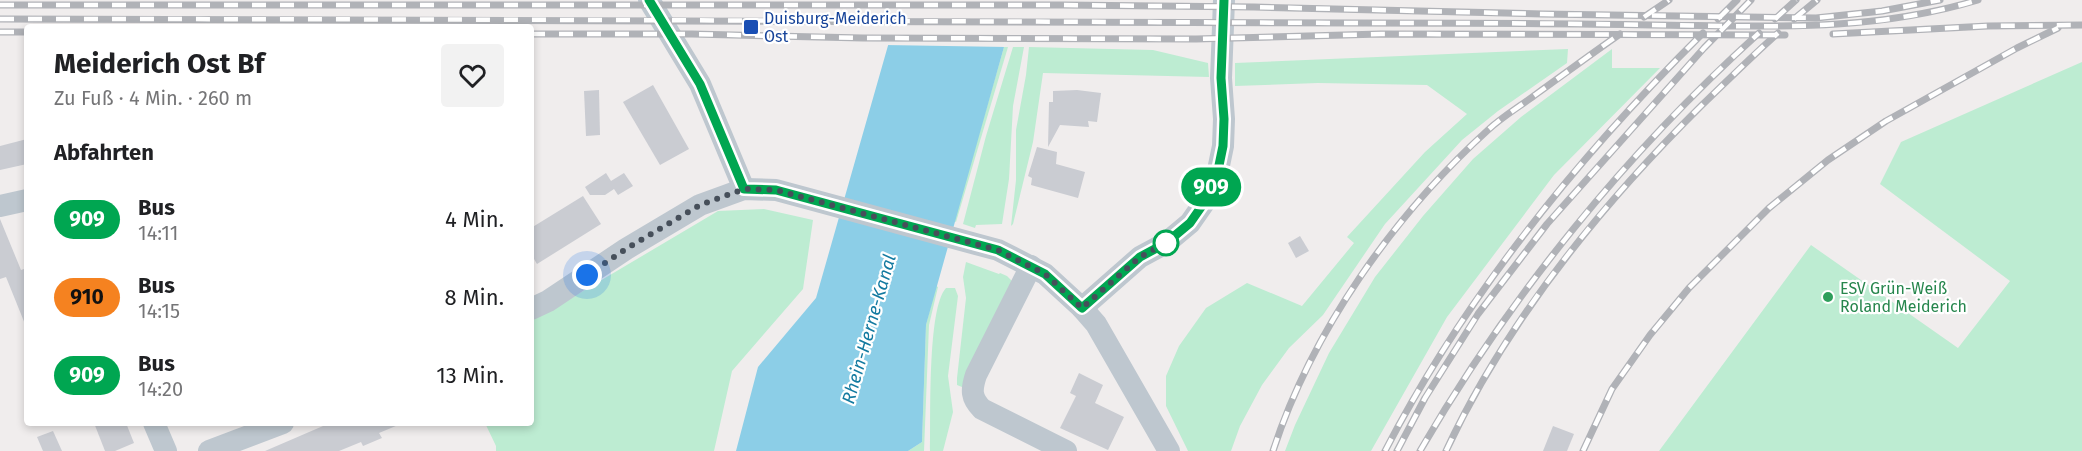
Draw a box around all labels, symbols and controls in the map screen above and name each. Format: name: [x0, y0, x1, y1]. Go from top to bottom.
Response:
place label: Duisburg-Meiderich Ost: [764, 9, 907, 46]
marker: Duisburg-Meiderich Ost: [742, 18, 760, 36]
button: heart: [441, 44, 504, 107]
text: Meiderich Ost Bf: [54, 47, 265, 80]
text: Zu Fuß · 4 Min. · 260 m: [54, 86, 252, 110]
text: Abfahrten: [54, 139, 154, 166]
line badge: 909: [1176, 168, 1246, 207]
text: 909: [1193, 174, 1229, 200]
text: Bus: [138, 194, 175, 221]
text: 909: [69, 206, 105, 232]
text: 4 Min.: [445, 206, 504, 233]
text: 14:11: [138, 221, 178, 245]
unlabelled marker: [1153, 230, 1179, 256]
water label: Rhein-Herne-Kanal: [837, 252, 901, 406]
your location: [572, 260, 602, 290]
text: Bus: [138, 272, 175, 299]
place label: ESV Grün-Weiß Roland Meiderich: [1840, 279, 1967, 316]
text: 910: [70, 284, 104, 310]
text: 8 Min.: [445, 284, 504, 311]
marker: ESV Grün-Weiß Roland Meiderich: [1821, 290, 1835, 304]
text: 14:15: [138, 299, 180, 323]
text: Bus: [138, 350, 175, 377]
text: 909: [69, 362, 105, 388]
text: 13 Min.: [436, 362, 504, 389]
text: 14:20: [138, 377, 183, 401]

